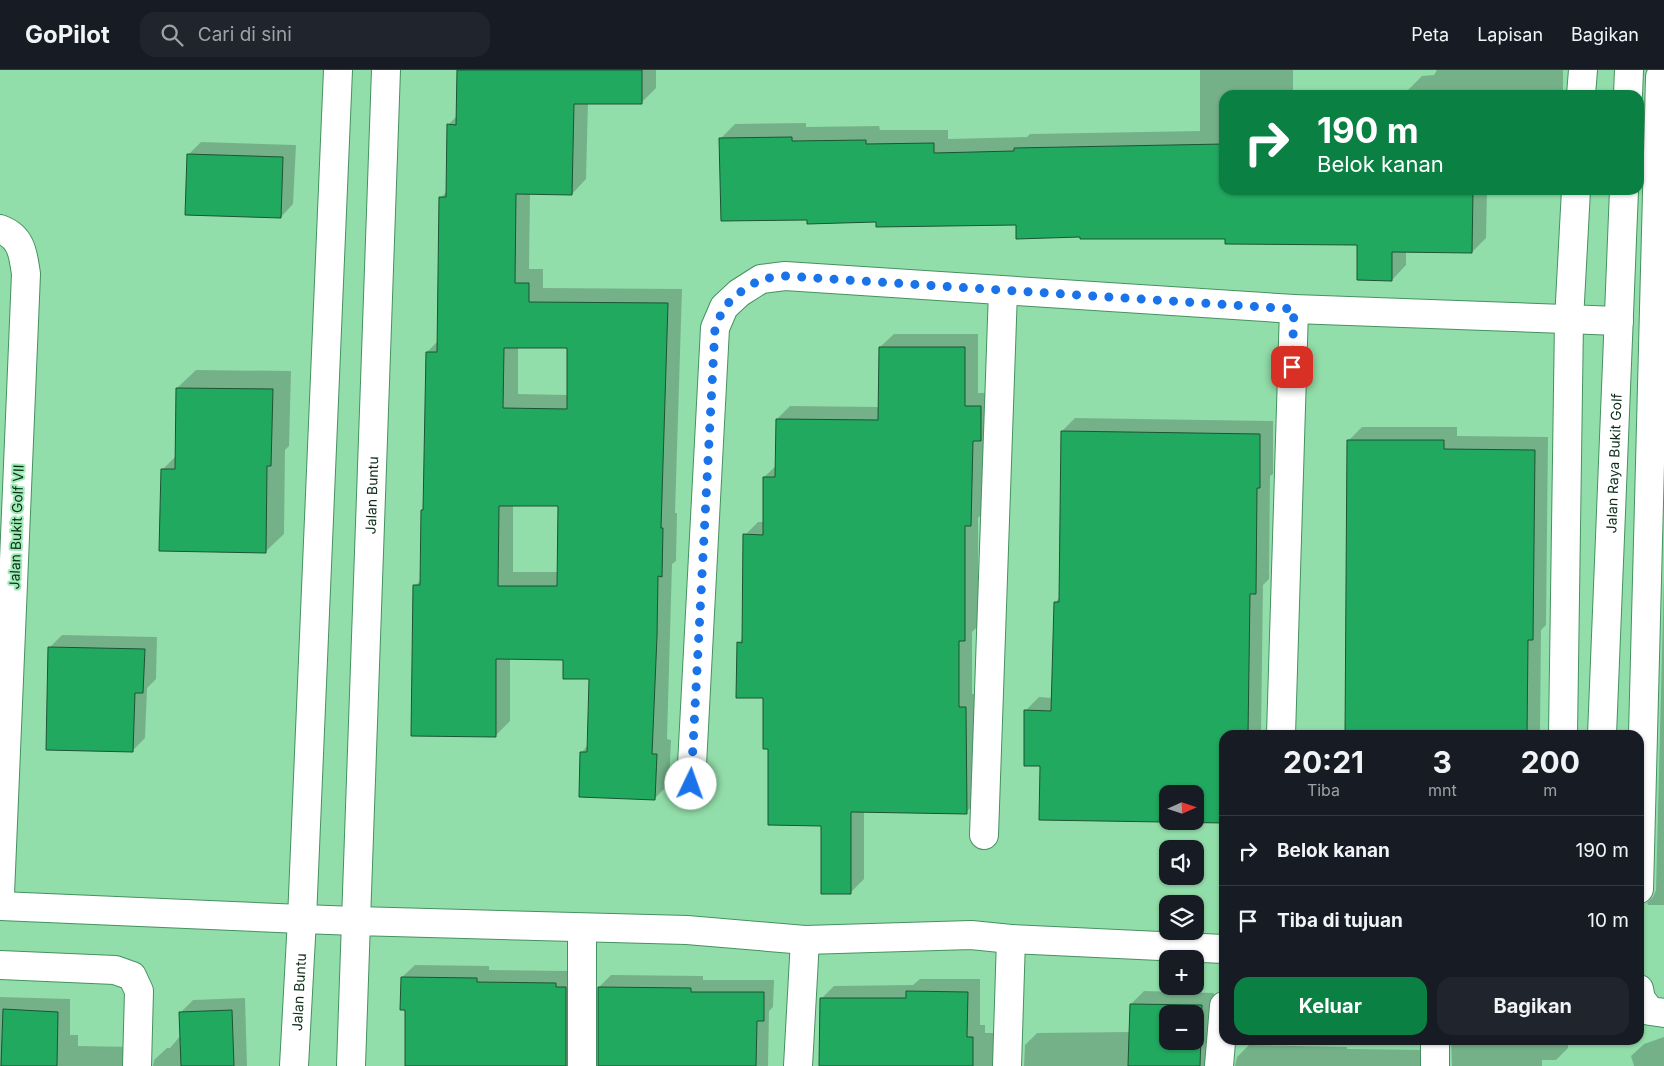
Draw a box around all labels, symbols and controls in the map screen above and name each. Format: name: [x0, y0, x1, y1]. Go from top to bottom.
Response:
search box: [140, 12, 490, 57]
text: GoPilot: [25, 20, 110, 49]
icon: search: [158, 21, 186, 49]
text: Cari di sini: [198, 23, 292, 46]
text: Peta: [1411, 24, 1449, 45]
text: Lapisan: [1477, 24, 1543, 45]
text: Bagikan: [1571, 24, 1639, 45]
text: 190 m: [1317, 109, 1419, 151]
icon: right: [1234, 110, 1299, 175]
text: Belok kanan: [1317, 151, 1444, 177]
pin: [1271, 346, 1313, 388]
icon: arrive: [1278, 353, 1306, 381]
street label: Jalan Raya Bukit Golf: [1602, 393, 1624, 534]
street label: Jalan Buntu: [361, 456, 381, 535]
street label: Jalan Bukit Golf VII: [5, 464, 27, 590]
text: 20:21: [1283, 744, 1364, 780]
text: 3: [1433, 744, 1452, 780]
text: 200: [1521, 744, 1580, 780]
position arrow: [664, 757, 716, 809]
text: Tiba: [1307, 780, 1340, 800]
text: mnt: [1428, 780, 1457, 800]
text: m: [1543, 780, 1557, 800]
north arrow: [1159, 785, 1204, 830]
map controls: [1159, 785, 1204, 1050]
icon: right: [1234, 837, 1262, 865]
text: Belok kanan: [1277, 839, 1390, 862]
text: 190 m: [1576, 839, 1629, 862]
button: sound: [1159, 840, 1204, 885]
button: layers: [1159, 895, 1204, 940]
icon: arrive: [1234, 907, 1262, 935]
text: Tiba di tujuan: [1277, 909, 1403, 932]
text: 10 m: [1587, 909, 1629, 932]
button: +: [1159, 950, 1204, 995]
street label: Jalan Buntu: [287, 953, 309, 1031]
button: Keluar: [1234, 977, 1427, 1035]
button: Bagikan: [1437, 977, 1629, 1035]
button: −: [1159, 1005, 1204, 1050]

